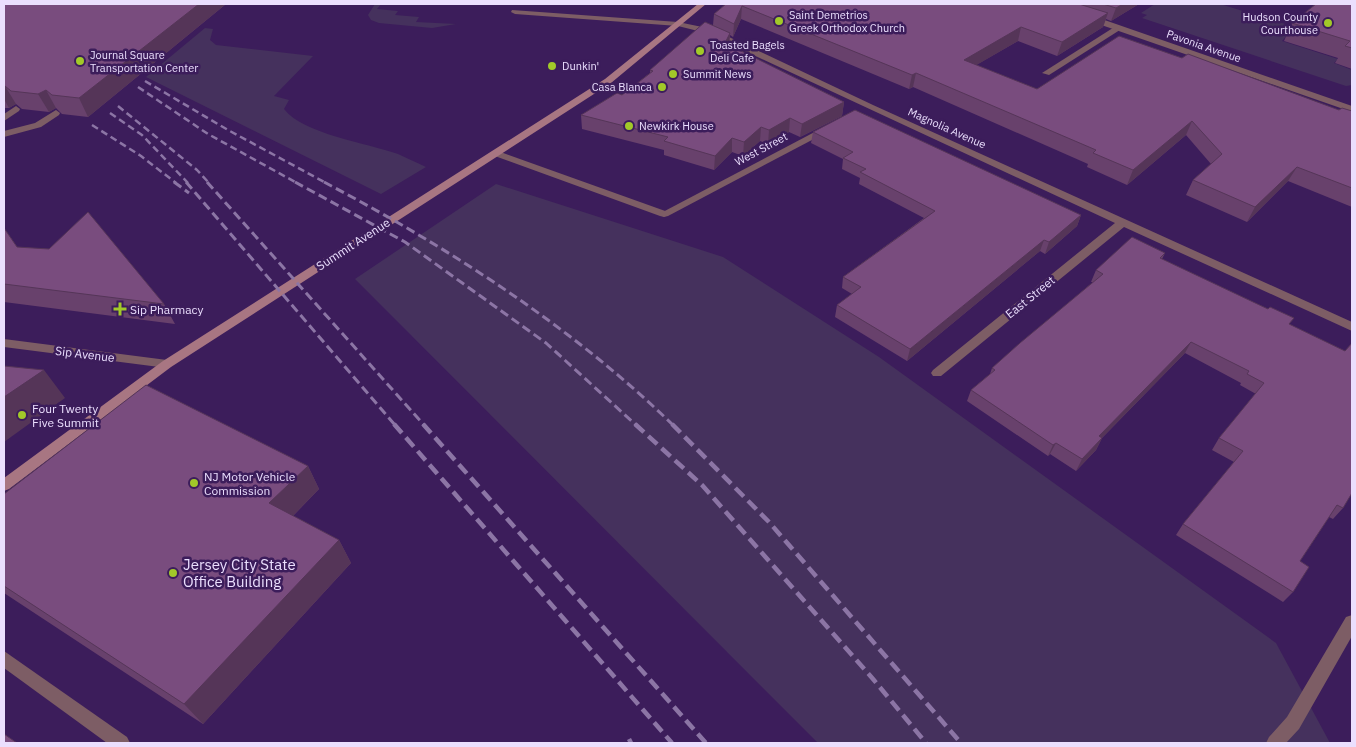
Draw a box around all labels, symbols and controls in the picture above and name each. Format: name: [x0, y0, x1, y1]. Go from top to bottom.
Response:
place label: Saint Demetrios Greek Orthodox Church: [789, 8, 905, 35]
place label: Hudson County Courthouse: [1242, 10, 1319, 37]
marker: Saint Demetrios Greek Orthodox Church: [773, 15, 785, 27]
marker: Hudson County Courthouse: [1322, 17, 1334, 29]
street label: Pavonia Avenue: [1165, 27, 1243, 65]
place label: Toasted Bagels Deli Cafe: [710, 38, 785, 65]
marker: Toasted Bagels Deli Cafe: [694, 45, 706, 57]
place label: Journal Square Transportation Center: [90, 48, 198, 75]
marker: Journal Square Transportation Center: [74, 55, 86, 67]
place label: Dunkin': [562, 59, 599, 73]
marker: Dunkin': [546, 60, 558, 72]
place label: Summit News: [683, 67, 752, 81]
marker: Summit News: [667, 68, 679, 80]
place label: Casa Blanca: [592, 80, 652, 94]
marker: Casa Blanca: [656, 81, 668, 93]
street label: Magnolia Avenue: [906, 105, 988, 151]
place label: Newkirk House: [639, 119, 714, 133]
marker: Newkirk House: [623, 120, 635, 132]
street label: West Street: [732, 129, 790, 169]
street label: Summit Avenue: [313, 214, 393, 273]
street label: East Street: [1002, 273, 1058, 321]
place label: Sip Pharmacy: [130, 302, 204, 317]
marker: Sip Pharmacy: [114, 303, 126, 315]
street label: Sip Avenue: [54, 343, 116, 365]
place label: Four Twenty Five Summit: [32, 401, 99, 430]
marker: Four Twenty Five Summit: [16, 409, 28, 421]
place label: NJ Motor Vehicle Commission: [204, 469, 296, 498]
marker: NJ Motor Vehicle Commission: [188, 477, 200, 489]
place label: Jersey City State Office Building: [183, 555, 296, 591]
marker: Jersey City State Office Building: [167, 567, 179, 579]

